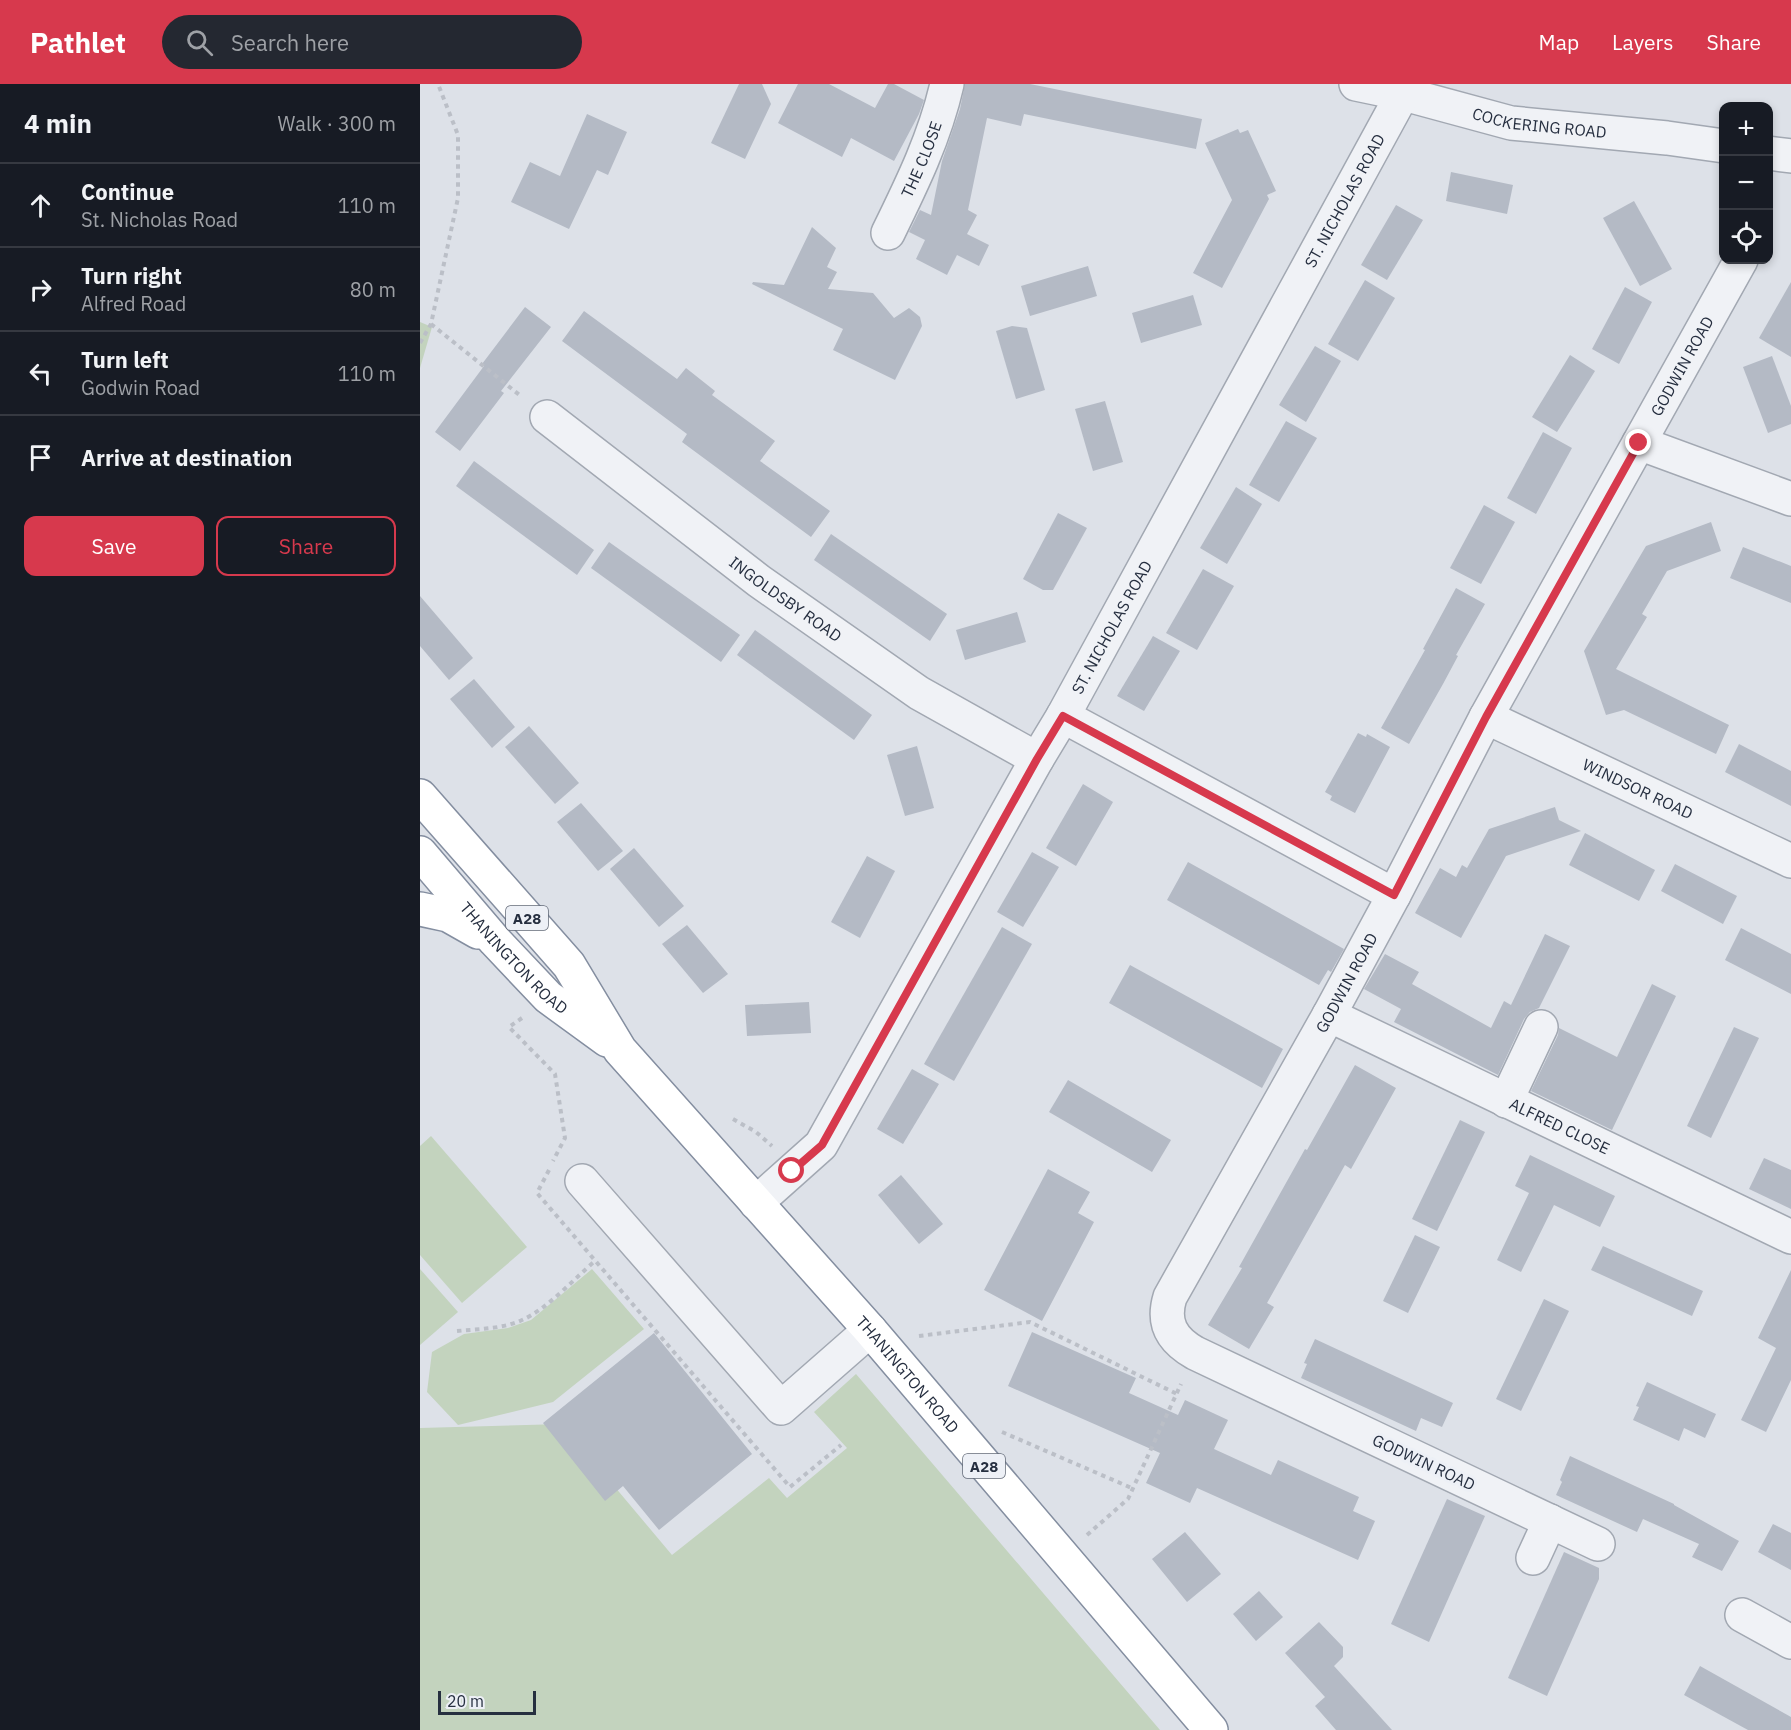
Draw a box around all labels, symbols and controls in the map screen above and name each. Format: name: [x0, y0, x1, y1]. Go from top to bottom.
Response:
search box: [162, 15, 582, 69]
text: Pathlet: [30, 24, 126, 61]
icon: search: [183, 26, 216, 59]
text: Search here: [231, 28, 349, 57]
text: Map: [1539, 28, 1579, 56]
text: Layers: [1612, 28, 1674, 56]
text: Share: [1707, 28, 1761, 56]
map controls: [1719, 102, 1773, 264]
button: +: [1719, 102, 1773, 156]
street label: COCKERING ROAD: [1470, 103, 1607, 142]
text: 4 min: [24, 106, 92, 140]
text: Walk · 300 m: [278, 110, 396, 137]
street label: THE CLOSE: [897, 118, 946, 201]
street label: ST. NICHOLAS ROAD: [1300, 130, 1389, 271]
button: −: [1719, 156, 1773, 210]
text: Continue: [81, 177, 174, 206]
icon: ahead: [24, 189, 57, 222]
text: 110 m: [338, 192, 396, 219]
text: St. Nicholas Road: [81, 206, 238, 233]
button: locate: [1719, 210, 1773, 264]
text: Turn right: [81, 261, 182, 290]
icon: right: [24, 273, 57, 306]
text: 80 m: [350, 276, 396, 303]
text: Alfred Road: [81, 290, 186, 317]
street label: GODWIN ROAD: [1646, 313, 1718, 419]
text: Turn left: [81, 345, 169, 374]
icon: left: [24, 357, 57, 390]
text: 110 m: [338, 360, 396, 387]
text: Godwin Road: [81, 374, 200, 401]
route end: [1625, 429, 1651, 455]
icon: arrive: [24, 441, 57, 474]
text: Arrive at destination: [81, 443, 292, 472]
button: Save: [24, 516, 204, 576]
button: Share: [216, 516, 396, 576]
street label: INGOLDSBY ROAD: [725, 552, 846, 646]
street label: ST. NICHOLAS ROAD: [1067, 557, 1156, 697]
street label: WINDSOR ROAD: [1580, 754, 1696, 823]
street label: THANINGTON ROAD: [456, 898, 572, 1018]
road number: A28: [506, 906, 548, 930]
street label: GODWIN ROAD: [1311, 929, 1382, 1036]
street label: ALFRED CLOSE: [1506, 1093, 1613, 1158]
route start: [778, 1157, 804, 1183]
street label: THANINGTON ROAD: [852, 1312, 963, 1437]
street label: GODWIN ROAD: [1369, 1429, 1479, 1495]
road number: A28: [963, 1454, 1005, 1478]
scale bar: [438, 1688, 536, 1716]
text: 20 m: [447, 1691, 484, 1711]

